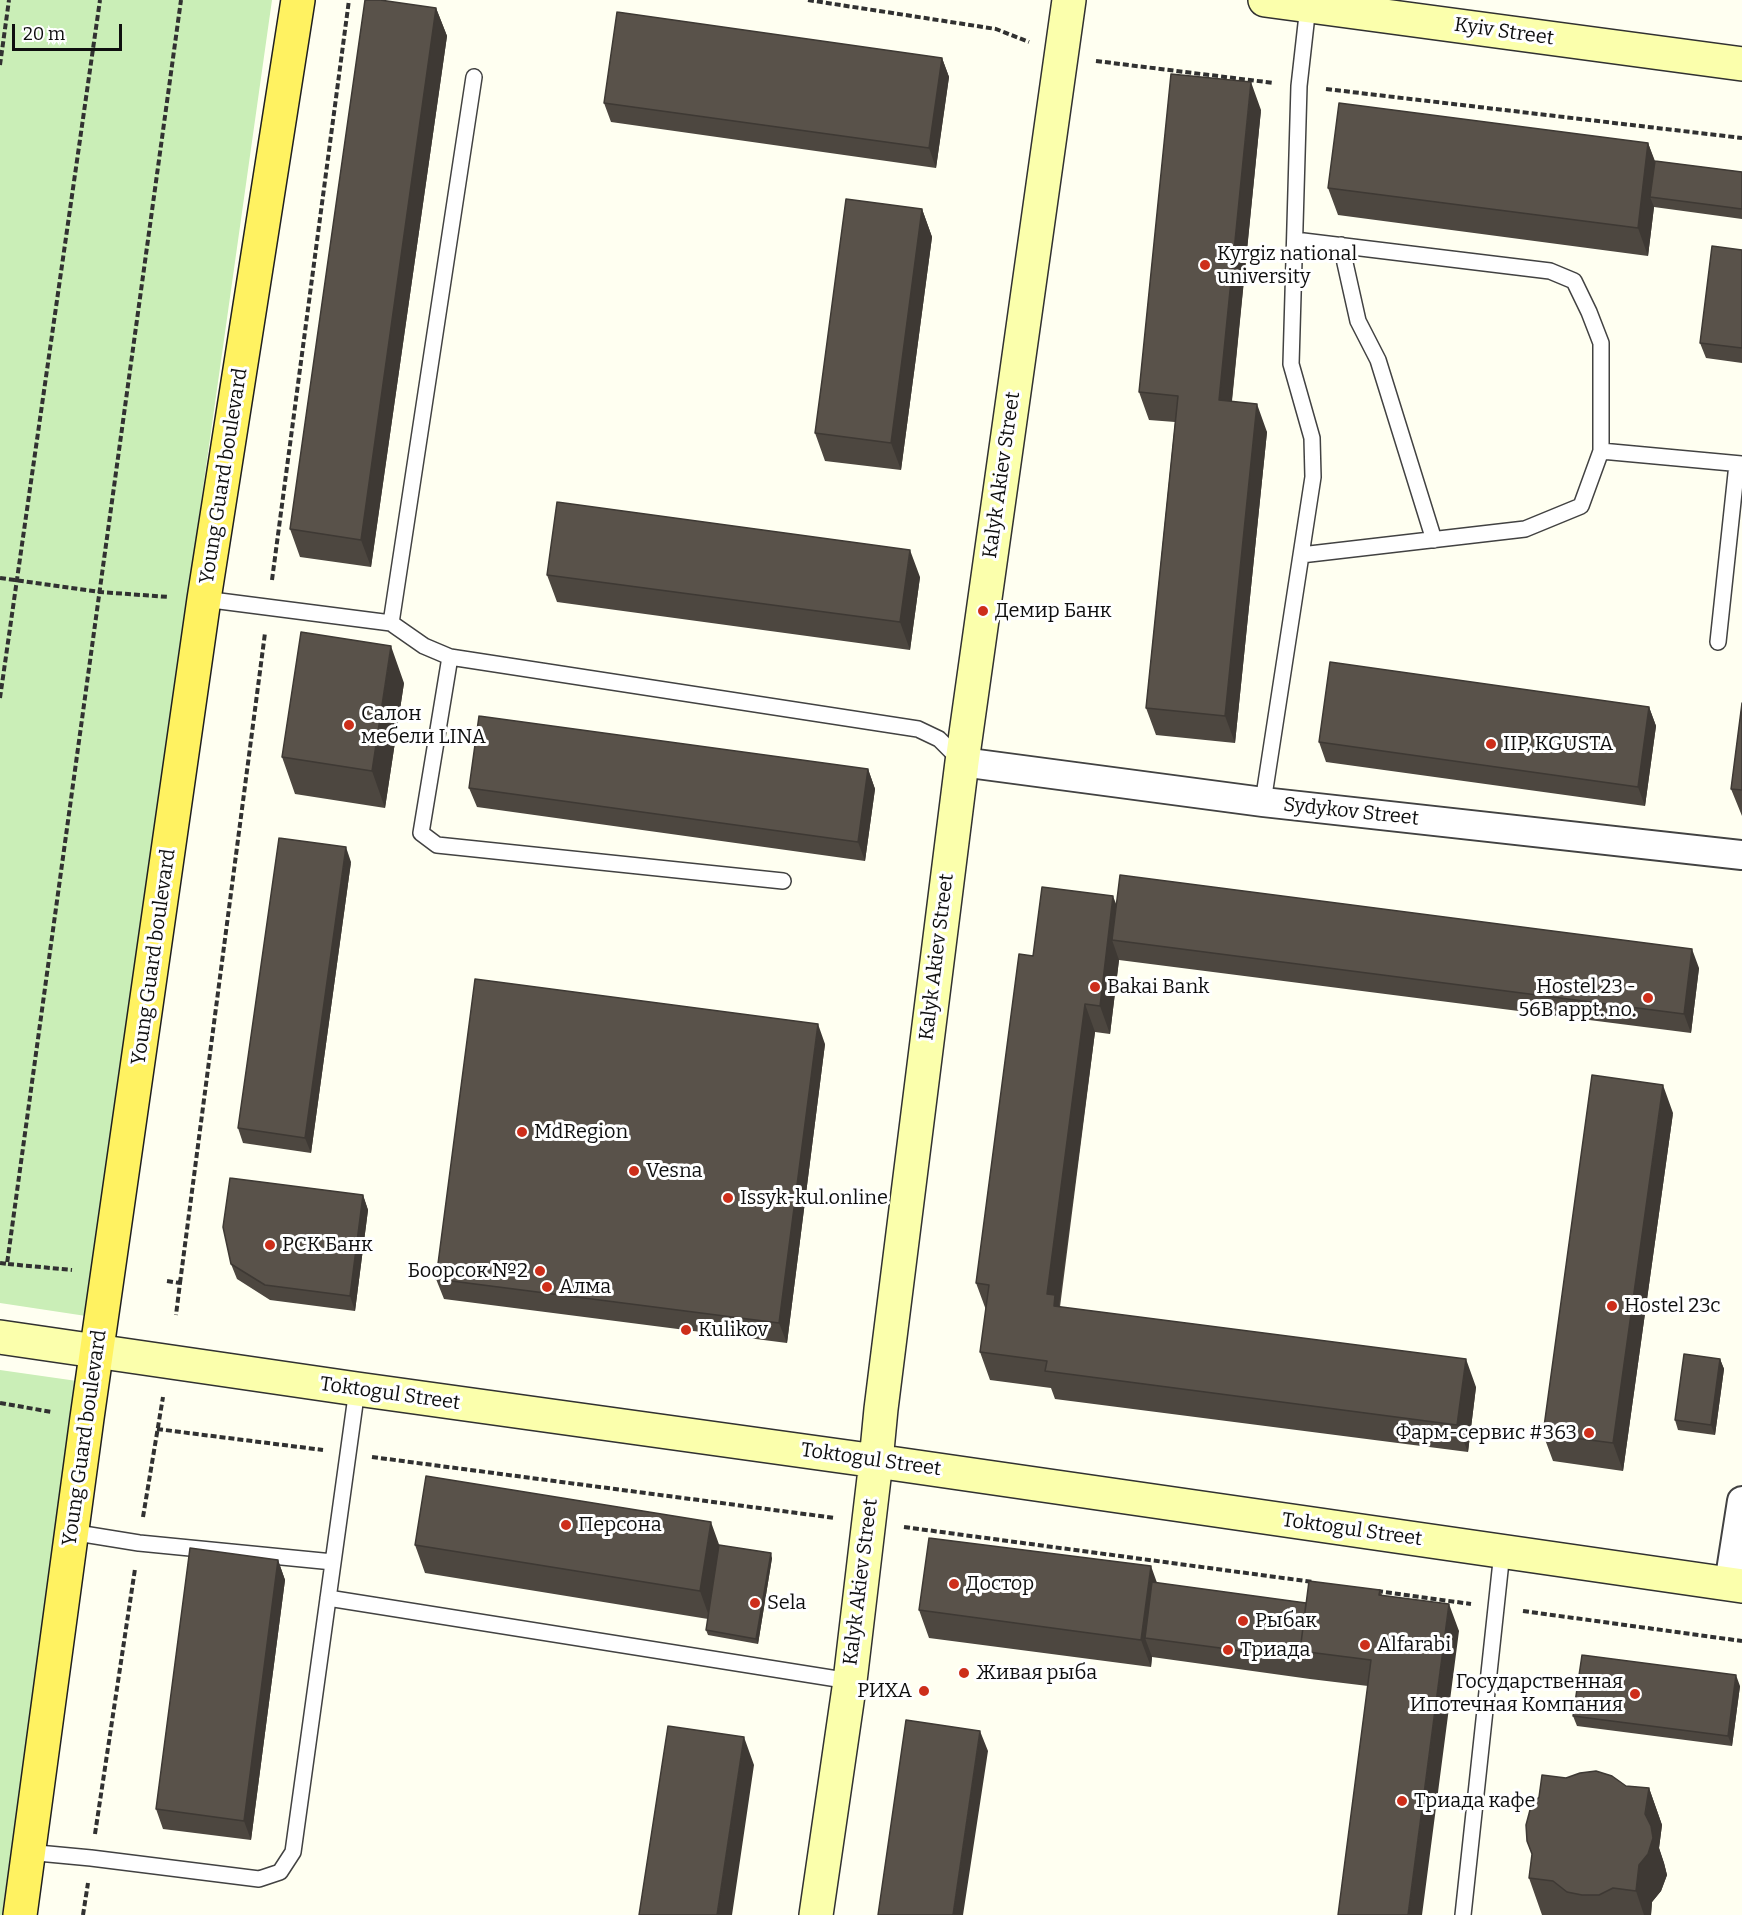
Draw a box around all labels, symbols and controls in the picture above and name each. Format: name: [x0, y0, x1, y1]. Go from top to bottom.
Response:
scale bar: [15, 12, 124, 50]
street label: Kyiv Street: [1453, 13, 1555, 51]
text: 20 m: [23, 23, 65, 45]
place label: Kyrgiz national university: [1217, 242, 1357, 289]
marker: Kyrgiz national university: [1198, 258, 1212, 272]
street label: Young Guard boulevard: [195, 366, 253, 586]
street label: Kalyk Akiev Street: [978, 390, 1026, 560]
place label: Демир Банк: [995, 599, 1112, 623]
marker: Демир Банк: [976, 604, 990, 618]
place label: Салон мебели LINA: [361, 702, 486, 749]
marker: Салон мебели LINA: [342, 718, 356, 732]
place label: IIP, KGUSTA: [1503, 732, 1613, 756]
marker: IIP, KGUSTA: [1484, 737, 1498, 751]
street label: Sydykov Street: [1282, 793, 1420, 831]
street label: Young Guard boulevard: [127, 847, 181, 1067]
street label: Kalyk Akiev Street: [915, 872, 959, 1042]
place label: Bakai Bank: [1107, 975, 1209, 999]
place label: Hostel 23 - 56B appt. no.: [1518, 975, 1636, 1022]
marker: Bakai Bank: [1088, 980, 1102, 994]
marker: Hostel 23 - 56B appt. no.: [1641, 991, 1655, 1005]
place label: MdRegion: [534, 1120, 628, 1144]
marker: MdRegion: [515, 1125, 529, 1139]
place label: Vesna: [646, 1159, 702, 1183]
marker: Vesna: [627, 1164, 641, 1178]
place label: Issyk-kul.online: [740, 1186, 888, 1210]
marker: Issyk-kul.online: [721, 1191, 735, 1205]
place label: РСК Банк: [282, 1233, 373, 1257]
marker: РСК Банк: [263, 1238, 277, 1252]
place label: Боорсок №2: [408, 1259, 528, 1283]
marker: Боорсок №2: [533, 1264, 547, 1278]
place label: Алма: [559, 1275, 611, 1299]
marker: Алма: [540, 1280, 554, 1294]
place label: Hostel 23c: [1624, 1294, 1721, 1318]
marker: Hostel 23c: [1605, 1299, 1619, 1313]
place label: Kulikov: [698, 1318, 768, 1342]
marker: Kulikov: [679, 1323, 693, 1337]
street label: Young Guard boulevard: [58, 1328, 112, 1548]
street label: Toktogul Street: [318, 1372, 462, 1416]
place label: Фарм-сервис #363: [1395, 1421, 1577, 1445]
marker: Фарм-сервис #363: [1582, 1426, 1596, 1440]
street label: Toktogul Street: [799, 1438, 943, 1482]
street label: Kalyk Akiev Street: [839, 1497, 883, 1667]
street label: Toktogul Street: [1280, 1508, 1424, 1552]
place label: Персона: [578, 1513, 662, 1537]
marker: Персона: [559, 1518, 573, 1532]
place label: Достор: [966, 1572, 1034, 1596]
marker: Достор: [947, 1577, 961, 1591]
place label: Sela: [767, 1591, 806, 1615]
marker: Sela: [748, 1596, 762, 1610]
place label: Рыбак: [1255, 1609, 1317, 1633]
marker: Рыбак: [1236, 1614, 1250, 1628]
place label: Alfarabi: [1377, 1633, 1451, 1657]
place label: Триада: [1240, 1638, 1310, 1662]
marker: Alfarabi: [1358, 1638, 1372, 1652]
marker: Триада: [1221, 1643, 1235, 1657]
place label: Живая рыба: [976, 1661, 1097, 1685]
marker: Живая рыба: [957, 1666, 971, 1680]
place label: Государственная Ипотечная Компания: [1410, 1670, 1623, 1717]
place label: РИХА: [857, 1679, 912, 1703]
marker: РИХА: [917, 1684, 931, 1698]
marker: Государственная Ипотечная Компания: [1628, 1687, 1642, 1701]
place label: Триада кафе: [1414, 1789, 1536, 1813]
marker: Триада кафе: [1395, 1794, 1409, 1808]

